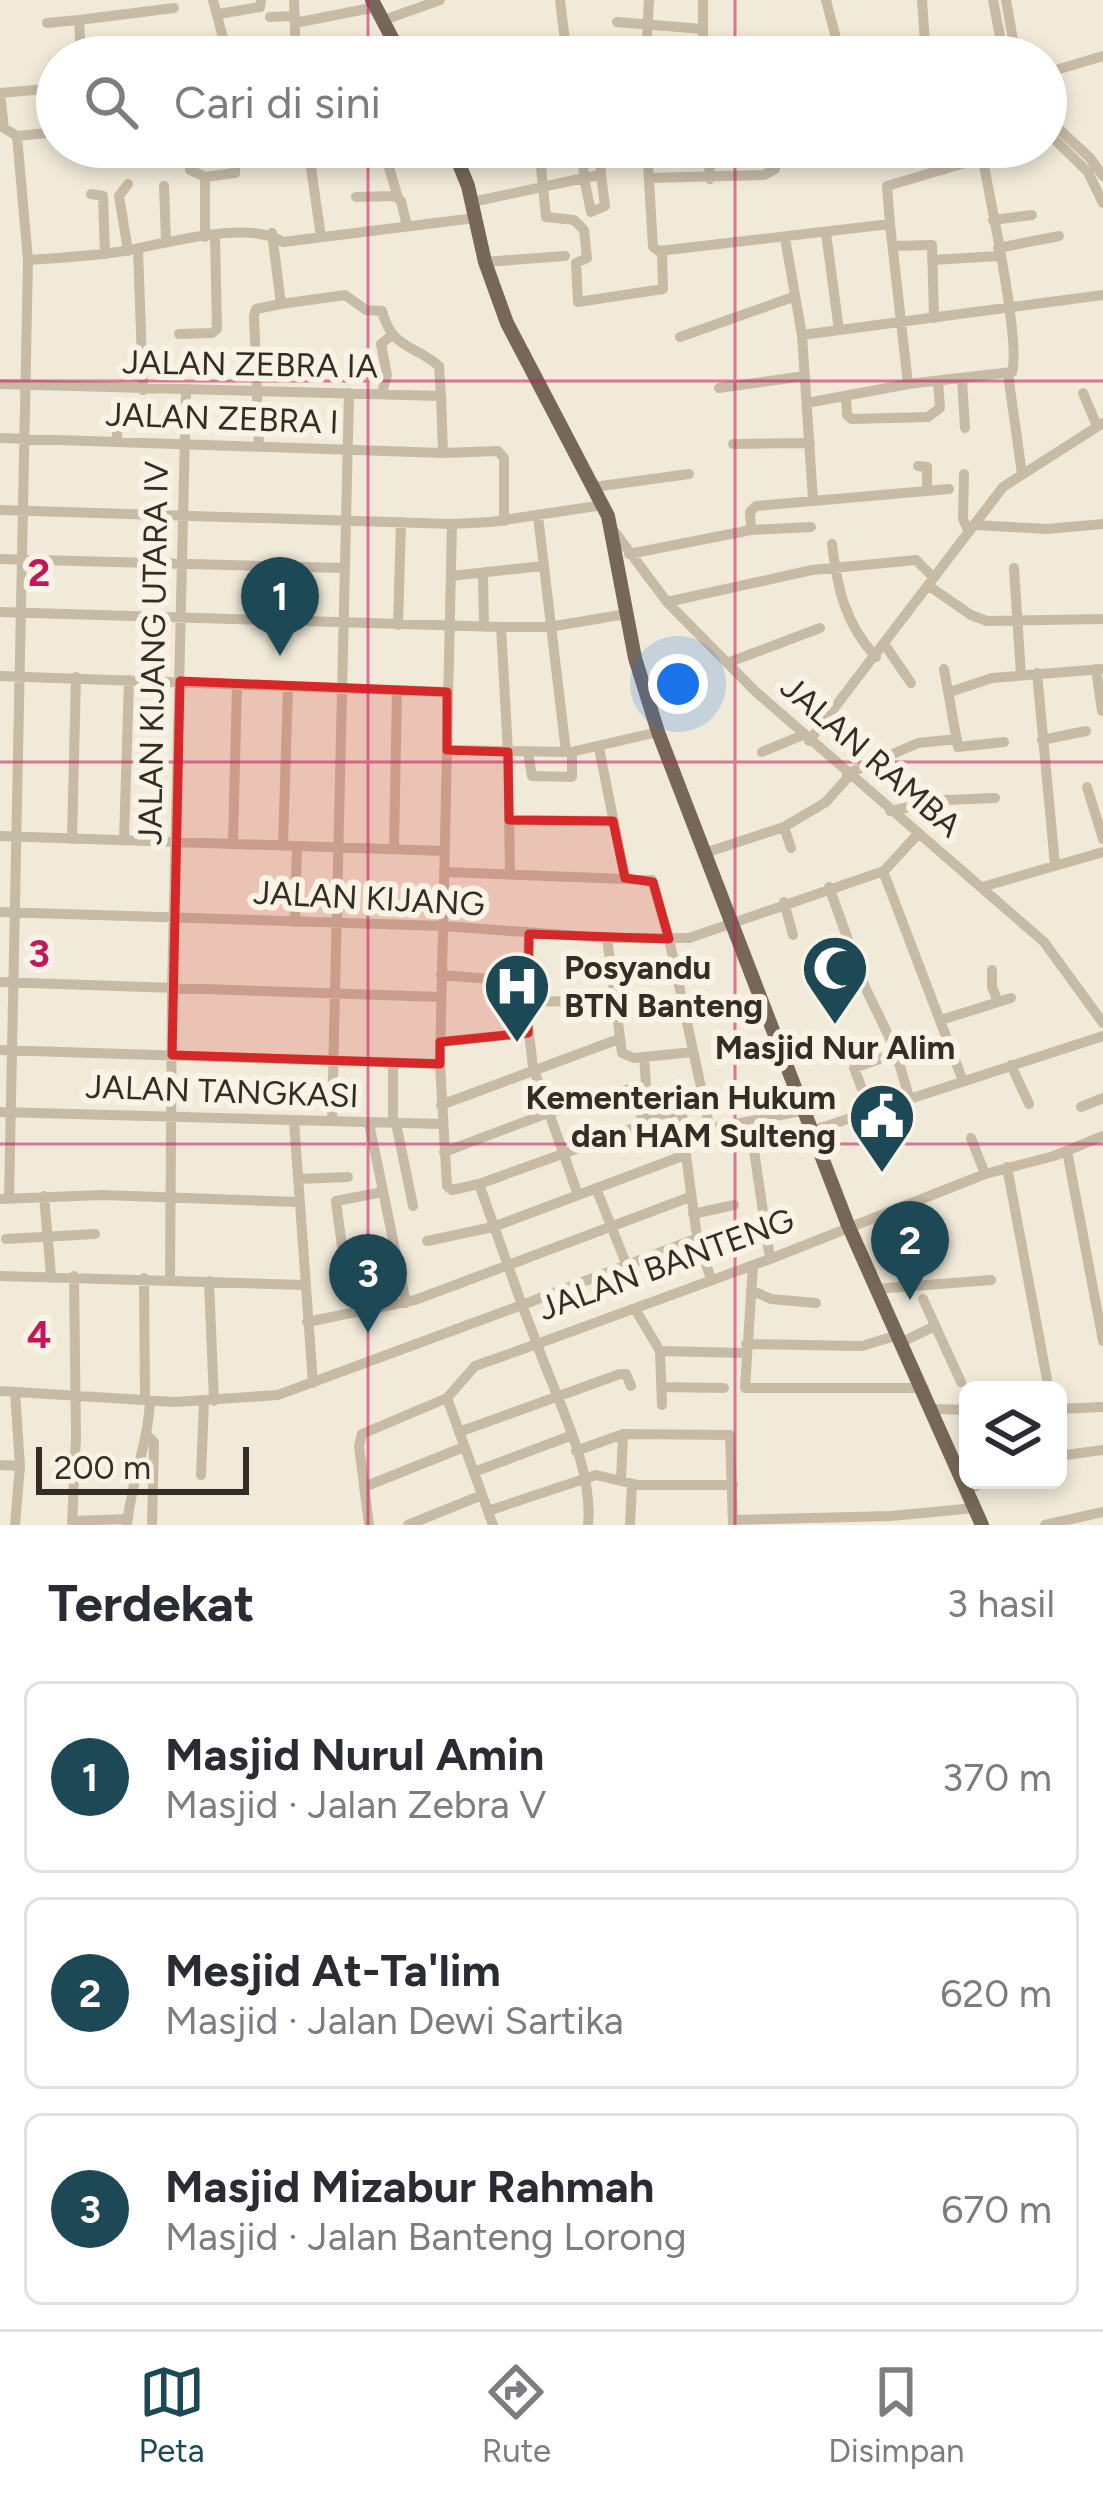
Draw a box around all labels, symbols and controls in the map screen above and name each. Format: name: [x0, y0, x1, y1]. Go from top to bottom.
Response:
search box: [36, 36, 1067, 168]
icon: search: [78, 69, 144, 135]
text: Cari di sini: [174, 75, 381, 129]
street label: JALAN ZEBRA IA: [122, 342, 379, 386]
street label: JALAN ZEBRA I: [105, 394, 339, 442]
street label: JALAN KIJANG UTARA IV: [130, 461, 176, 845]
text: 2: [28, 549, 50, 596]
pin: 1: [241, 557, 319, 656]
your location: [648, 654, 708, 714]
street label: JALAN RAMBA: [773, 667, 970, 845]
street label: JALAN KIJANG: [252, 872, 486, 924]
text: 3: [28, 930, 50, 977]
mosque icon: Masjid Nur Alim: [800, 933, 870, 1027]
place label: Posyandu BTN Banteng: [564, 948, 763, 1025]
hospital icon: Posyandu BTN Banteng: [482, 951, 552, 1045]
place label: Masjid Nur Alim: [715, 1028, 955, 1067]
street label: JALAN TANGKASI: [85, 1067, 359, 1115]
place label: Kementerian Hukum dan HAM Sulteng: [526, 1078, 836, 1155]
public building icon: Kementerian Hukum dan HAM Sulteng: [847, 1081, 917, 1175]
street label: JALAN BANTENG: [533, 1200, 799, 1328]
pin: 2: [871, 1201, 949, 1300]
pin: 3: [329, 1234, 407, 1333]
text: 4: [27, 1311, 51, 1358]
map controls: [959, 1381, 1067, 1489]
button: layers: [959, 1381, 1067, 1489]
scale bar: [36, 1441, 249, 1494]
text: 200 m: [54, 1448, 151, 1487]
text: Terdekat: [48, 1573, 254, 1634]
text: 3 hasil: [947, 1580, 1055, 1627]
text: Masjid Nurul Amin: [165, 1727, 544, 1781]
text: 1: [82, 1754, 98, 1801]
text: 370 m: [942, 1754, 1052, 1801]
text: Masjid · Jalan Zebra V: [165, 1781, 546, 1828]
text: Mesjid At-Ta'lim: [165, 1943, 501, 1997]
text: 2: [79, 1970, 101, 2017]
text: 620 m: [940, 1970, 1052, 2017]
text: Masjid · Jalan Dewi Sartika: [165, 1997, 624, 2044]
text: Masjid Mizabur Rahmah: [165, 2159, 654, 2213]
text: 3: [79, 2186, 101, 2233]
text: 670 m: [941, 2186, 1052, 2233]
text: Masjid · Jalan Banteng Lorong: [165, 2213, 687, 2260]
tab: Peta: [139, 2359, 205, 2470]
tab: Rute: [482, 2359, 551, 2470]
tab: Disimpan: [828, 2359, 964, 2470]

